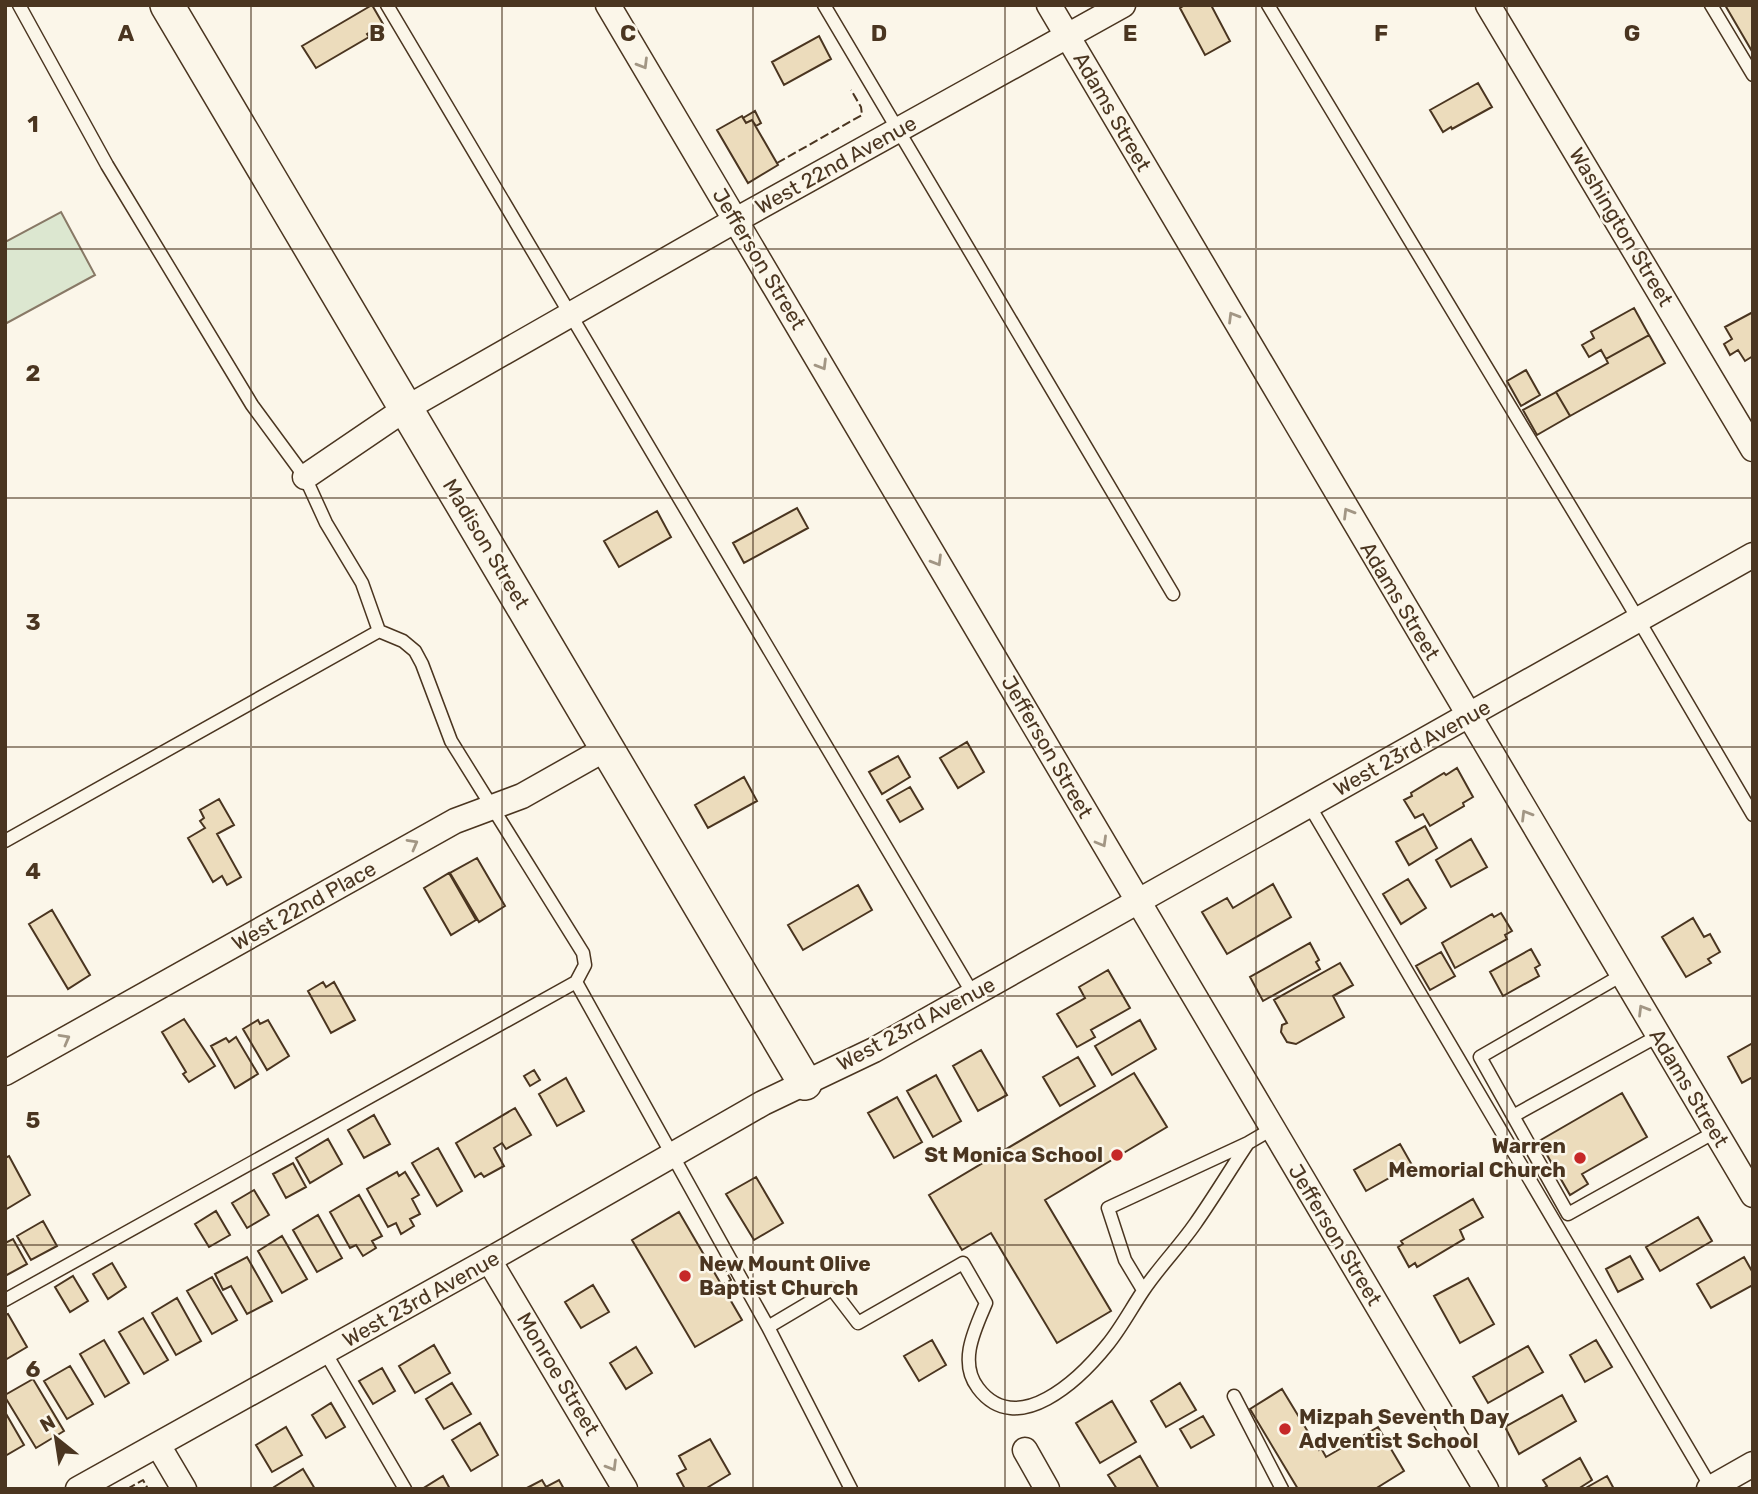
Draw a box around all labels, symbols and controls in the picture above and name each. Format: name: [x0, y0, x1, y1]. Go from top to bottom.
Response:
text: A: [118, 19, 135, 47]
text: B: [369, 19, 385, 47]
text: C: [620, 19, 636, 47]
text: D: [871, 19, 887, 47]
text: E: [1123, 19, 1137, 47]
text: F: [1374, 19, 1388, 47]
text: G: [1624, 19, 1640, 47]
street label: Adams Street: [1068, 48, 1157, 176]
one-way arrow: [635, 56, 648, 69]
text: 1: [27, 110, 39, 138]
street label: West 22nd Avenue: [751, 110, 921, 219]
street label: Washington Street: [1564, 143, 1679, 311]
street label: Jefferson Street: [707, 184, 811, 334]
one-way arrow: [1228, 312, 1241, 325]
one-way arrow: [813, 357, 826, 370]
text: 2: [26, 359, 40, 387]
street label: Madison Street: [438, 474, 535, 613]
one-way arrow: [1344, 508, 1357, 521]
street label: Adams Street: [1355, 537, 1445, 664]
one-way arrow: [929, 554, 942, 566]
text: 3: [25, 608, 41, 636]
street label: Jefferson Street: [997, 671, 1098, 822]
street label: West 23rd Avenue: [1329, 694, 1495, 801]
one-way arrow: [1522, 809, 1535, 822]
one-way arrow: [1094, 834, 1107, 847]
one-way arrow: [406, 839, 418, 852]
street label: West 22nd Place: [227, 856, 380, 955]
text: 4: [25, 857, 41, 885]
street label: West 23rd Avenue: [832, 971, 999, 1076]
one-way arrow: [1638, 1005, 1651, 1018]
street label: Adams Street: [1644, 1024, 1734, 1151]
one-way arrow: [57, 1034, 70, 1047]
text: 5: [26, 1106, 41, 1134]
place label: Warren Memorial Church: [1388, 1133, 1566, 1182]
place label: St Monica School: [924, 1142, 1103, 1167]
marker: St Monica School: [1109, 1147, 1125, 1163]
marker: Warren Memorial Church: [1572, 1150, 1588, 1166]
street label: Jefferson Street: [1283, 1160, 1387, 1310]
street label: West 23rd Avenue: [338, 1245, 504, 1352]
place label: New Mount Olive Baptist Church: [699, 1251, 871, 1300]
marker: New Mount Olive Baptist Church: [677, 1268, 693, 1284]
street label: Monroe Street: [512, 1308, 605, 1440]
text: 6: [26, 1355, 41, 1383]
north arrow: [21, 1403, 91, 1473]
place label: Mizpah Seventh Day Adventist School: [1299, 1404, 1510, 1453]
text: N: [36, 1410, 59, 1437]
marker: Mizpah Seventh Day Adventist School: [1277, 1421, 1293, 1437]
one-way arrow: [604, 1459, 617, 1472]

